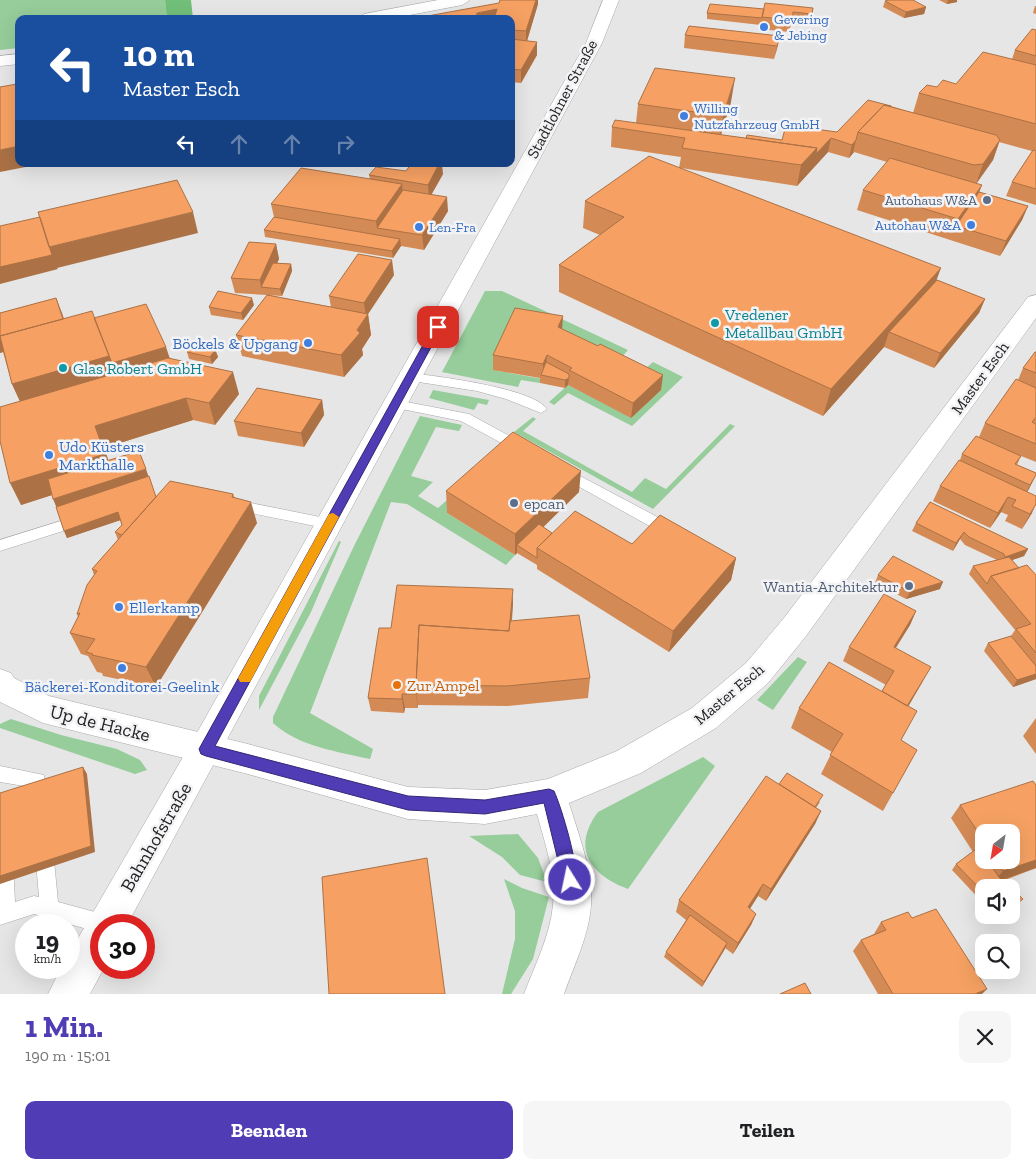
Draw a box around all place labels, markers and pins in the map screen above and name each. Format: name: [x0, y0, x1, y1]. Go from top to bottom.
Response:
place label: Gevering & Jebing: [774, 11, 829, 44]
marker: Gevering & Jebing: [758, 21, 770, 33]
place label: Willing Nutzfahrzeug GmbH: [694, 100, 820, 133]
marker: Willing Nutzfahrzeug GmbH: [678, 110, 690, 122]
place label: Autohaus W&A: [885, 192, 978, 209]
marker: Autohaus W&A: [981, 194, 993, 206]
place label: Autohau W&A: [875, 217, 962, 234]
place label: Len-Fra: [429, 219, 476, 236]
marker: Autohau W&A: [965, 219, 977, 231]
marker: Len-Fra: [413, 221, 425, 233]
place label: Vredener Metallbau GmbH: [724, 305, 842, 342]
pin: [417, 306, 459, 348]
marker: Vredener Metallbau GmbH: [709, 317, 721, 329]
place label: Böckels & Upgang: [173, 334, 298, 353]
marker: Böckels & Upgang: [302, 337, 314, 349]
place label: Glas Robert GmbH: [73, 359, 202, 378]
marker: Glas Robert GmbH: [57, 362, 69, 374]
place label: Udo Küsters Markthalle: [59, 437, 144, 474]
marker: Udo Küsters Markthalle: [43, 449, 55, 461]
place label: epcan: [524, 494, 565, 513]
marker: epcan: [508, 497, 520, 509]
place label: Wantia-Architektur: [764, 577, 899, 596]
marker: Wantia-Architektur: [903, 580, 915, 592]
place label: Ellerkamp: [129, 598, 200, 617]
marker: Ellerkamp: [113, 601, 125, 613]
marker: Bäckerei-Konditorei-Geelink: [116, 662, 128, 674]
place label: Zur Ampel: [407, 676, 479, 695]
place label: Bäckerei-Konditorei-Geelink: [24, 677, 220, 696]
marker: Zur Ampel: [391, 679, 403, 691]

